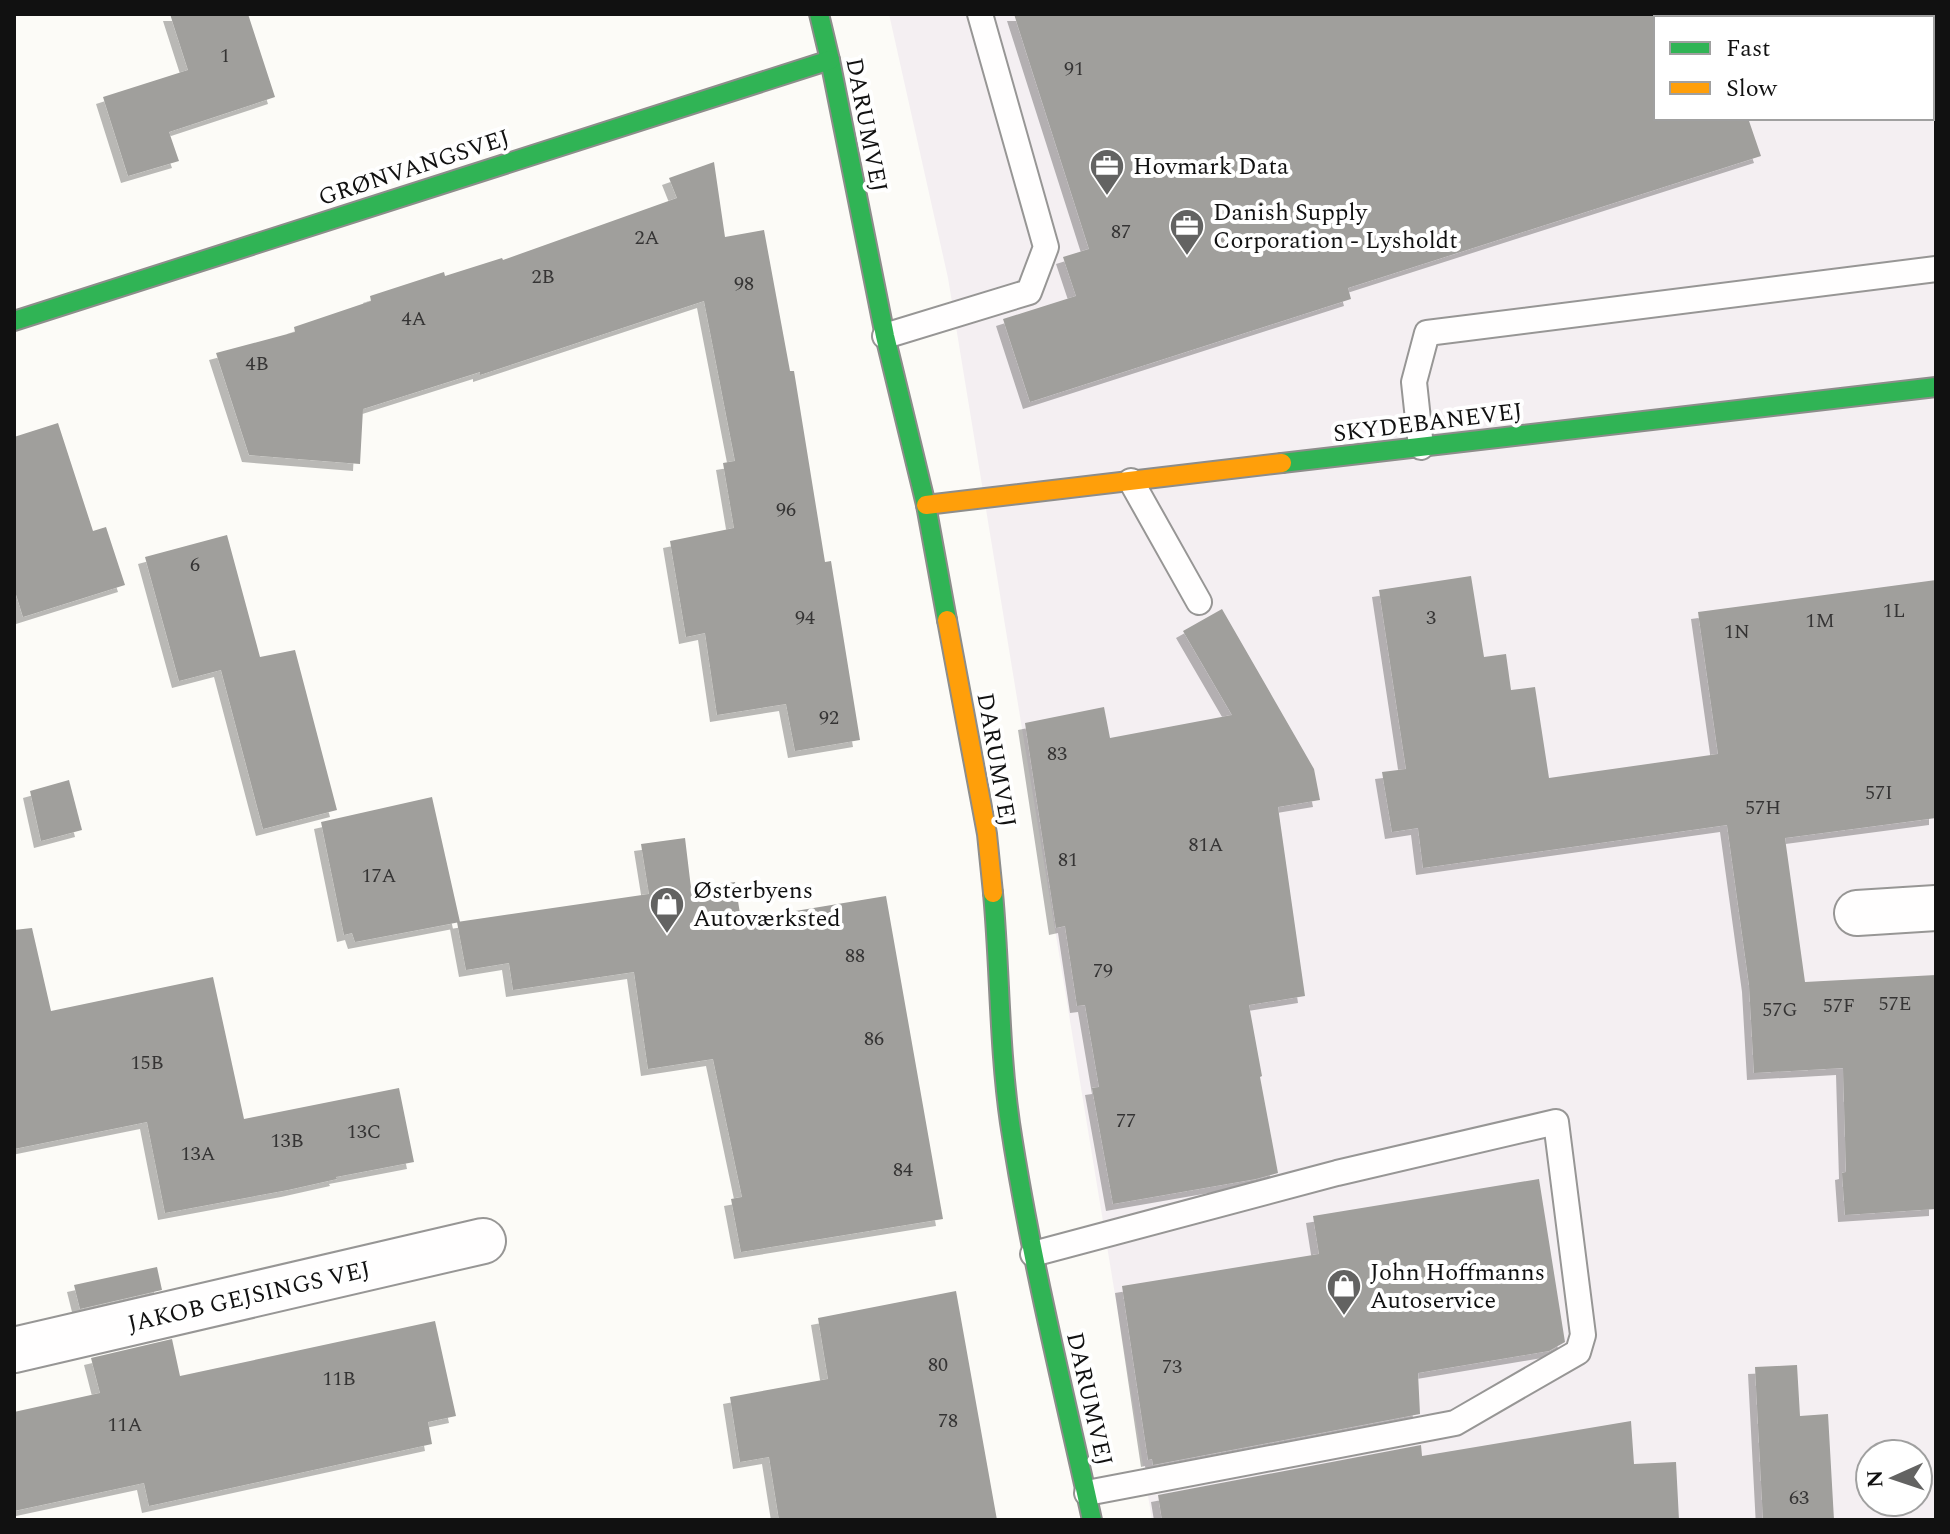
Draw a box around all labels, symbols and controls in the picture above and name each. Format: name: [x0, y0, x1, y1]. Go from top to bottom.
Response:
legend: [1654, 16, 1934, 120]
text: Fast: [1726, 31, 1771, 67]
house number: 1: [220, 41, 230, 71]
house number: 91: [1064, 54, 1084, 84]
street label: DARUMVEJ: [835, 55, 897, 196]
text: Slow: [1726, 71, 1778, 107]
street label: GRØNVANGSVEJ: [314, 120, 515, 216]
office icon: Hovmark Data: [1088, 147, 1126, 197]
place label: Hovmark Data: [1133, 149, 1289, 185]
place label: Danish Supply Corporation - Lysholdt: [1213, 195, 1458, 259]
office icon: Danish Supply Corporation - Lysholdt: [1168, 207, 1206, 257]
house number: 87: [1111, 217, 1131, 247]
house number: 2A: [635, 223, 660, 253]
house number: 2B: [531, 262, 555, 292]
house number: 98: [734, 269, 754, 299]
house number: 4A: [402, 304, 427, 334]
house number: 4B: [245, 349, 269, 379]
street label: SKYDEBANEVEJ: [1331, 394, 1525, 452]
house number: 96: [776, 495, 796, 525]
house number: 6: [190, 550, 200, 580]
house number: 1L: [1883, 596, 1905, 626]
house number: 94: [795, 603, 815, 633]
house number: 3: [1426, 603, 1436, 633]
house number: 1M: [1805, 606, 1835, 636]
house number: 1N: [1724, 617, 1750, 647]
street label: DARUMVEJ: [966, 690, 1026, 830]
house number: 92: [819, 703, 839, 733]
house number: 83: [1047, 739, 1067, 769]
house number: 57I: [1865, 778, 1893, 808]
house number: 57H: [1745, 793, 1781, 823]
house number: 81A: [1189, 830, 1224, 860]
house number: 81: [1058, 845, 1078, 875]
house number: 17A: [362, 861, 397, 891]
place label: Østerbyens Autoværksted: [693, 873, 841, 937]
shop icon: Østerbyens Autoværksted: [648, 885, 686, 935]
house number: 88: [845, 941, 865, 971]
house number: 79: [1093, 956, 1113, 986]
house number: 57E: [1878, 989, 1912, 1019]
house number: 57F: [1823, 991, 1855, 1021]
house number: 57G: [1762, 995, 1798, 1025]
house number: 86: [864, 1024, 884, 1054]
house number: 15B: [130, 1048, 164, 1078]
house number: 77: [1116, 1106, 1136, 1136]
house number: 13C: [347, 1117, 381, 1147]
house number: 13B: [270, 1126, 304, 1156]
house number: 13A: [181, 1139, 216, 1169]
house number: 84: [893, 1155, 913, 1185]
street label: JAKOB GEJSINGS VEJ: [124, 1251, 374, 1342]
place label: John Hoffmanns Autoservice: [1370, 1255, 1545, 1319]
shop icon: John Hoffmanns Autoservice: [1325, 1267, 1363, 1317]
street label: DARUMVEJ: [1056, 1329, 1122, 1470]
house number: 80: [928, 1350, 948, 1380]
house number: 73: [1162, 1352, 1182, 1382]
house number: 11B: [322, 1364, 356, 1394]
house number: 78: [938, 1406, 958, 1436]
house number: 11A: [108, 1410, 143, 1440]
north arrow: [1854, 1438, 1934, 1518]
text: N: [1859, 1469, 1892, 1489]
house number: 63: [1789, 1483, 1809, 1513]

